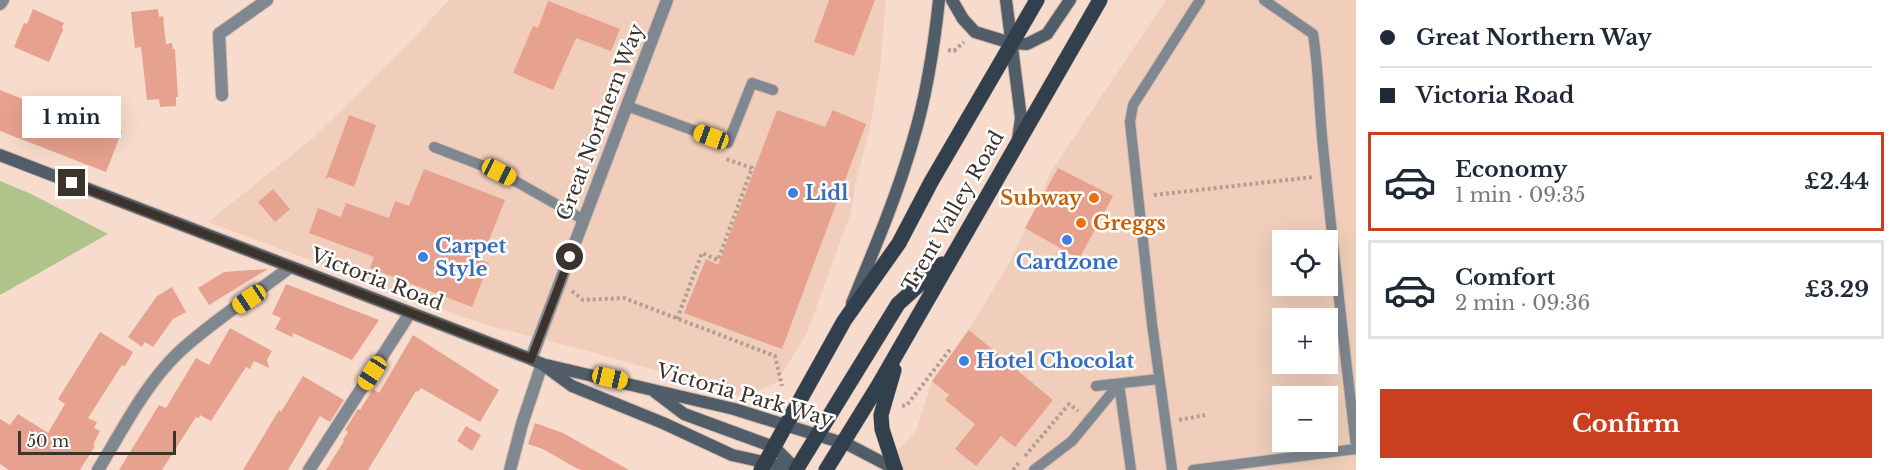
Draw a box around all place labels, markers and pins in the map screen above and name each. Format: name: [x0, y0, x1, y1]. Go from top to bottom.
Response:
place label: Lidl: [805, 181, 848, 205]
marker: Lidl: [786, 186, 800, 200]
place label: Subway: [1000, 186, 1083, 210]
marker: Subway: [1087, 191, 1101, 205]
place label: Greggs: [1093, 211, 1166, 235]
marker: Greggs: [1074, 216, 1088, 230]
marker: Cardzone: [1060, 233, 1074, 247]
place label: Carpet Style: [435, 234, 507, 281]
marker: Carpet Style: [416, 250, 430, 264]
place label: Cardzone: [1016, 250, 1118, 274]
place label: Hotel Chocolat: [976, 349, 1134, 373]
marker: Hotel Chocolat: [957, 354, 971, 368]

